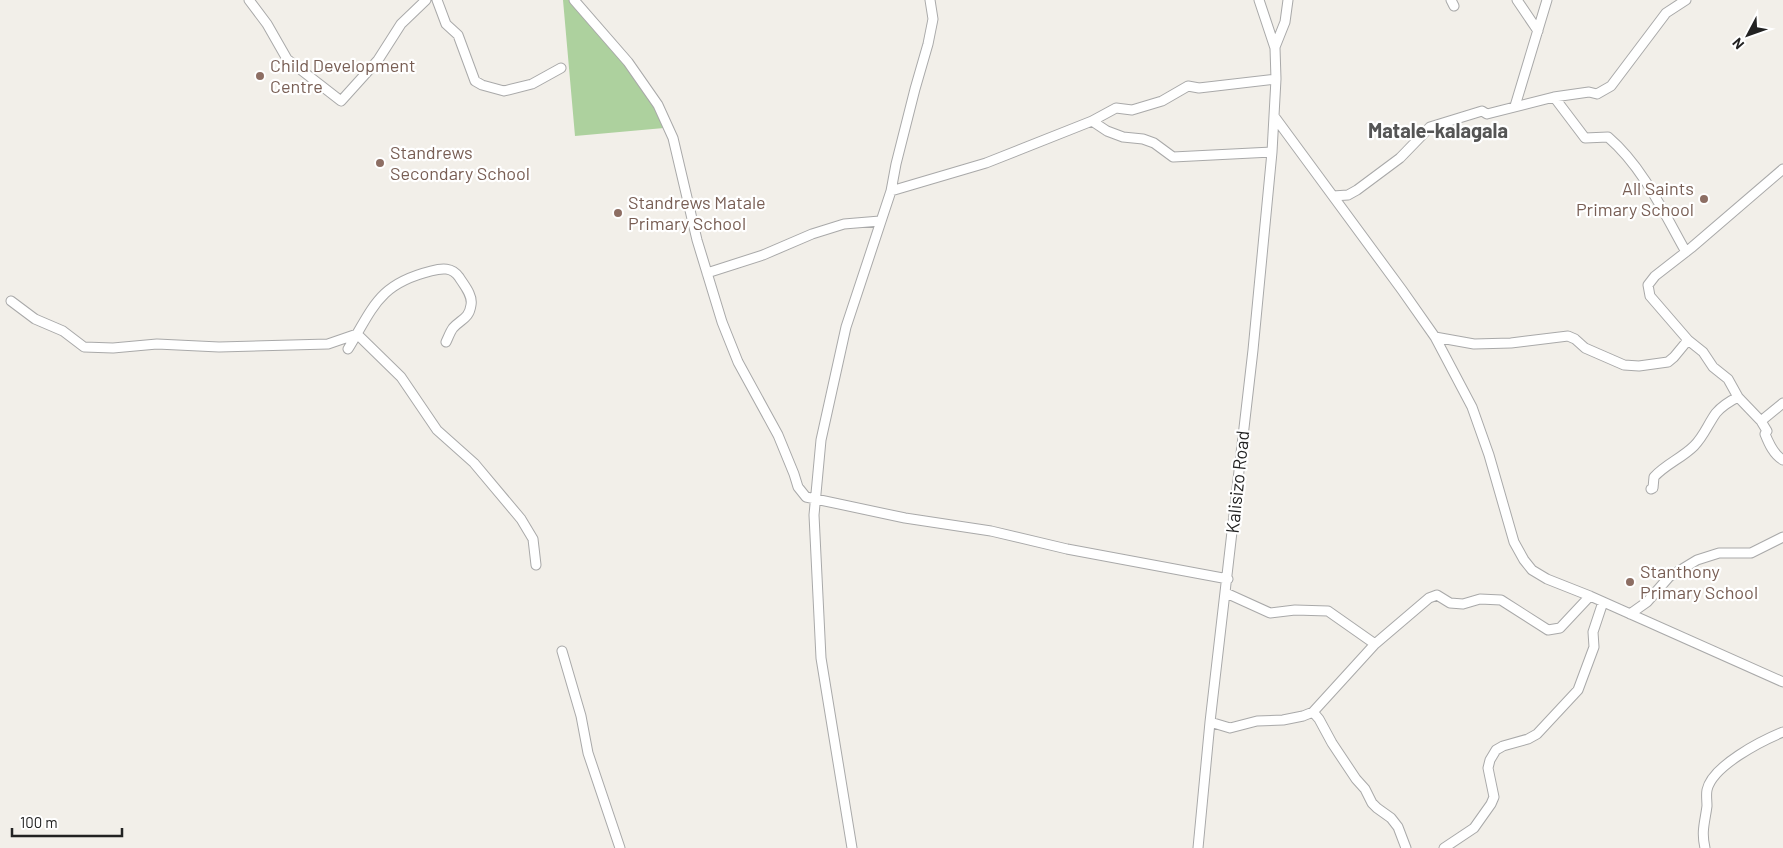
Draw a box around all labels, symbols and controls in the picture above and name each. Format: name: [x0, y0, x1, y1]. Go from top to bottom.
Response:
north arrow: [1723, 10, 1773, 60]
text: N: [1728, 35, 1747, 53]
place label: Child Development Centre: [270, 54, 416, 97]
marker: Child Development Centre: [254, 70, 266, 82]
district label: Matale-kalagala: [1368, 118, 1508, 142]
place label: Standrews Secondary School: [390, 141, 530, 184]
marker: Standrews Secondary School: [374, 157, 386, 169]
place label: All Saints Primary School: [1576, 177, 1694, 220]
place label: Standrews Matale Primary School: [628, 191, 766, 234]
marker: All Saints Primary School: [1698, 193, 1710, 205]
marker: Standrews Matale Primary School: [612, 207, 624, 219]
street label: Kalisizo Road: [1221, 429, 1253, 534]
place label: Stanthony Primary School: [1640, 560, 1758, 603]
marker: Stanthony Primary School: [1624, 576, 1636, 588]
scale bar: [12, 806, 122, 838]
text: 100 m: [20, 813, 58, 831]

